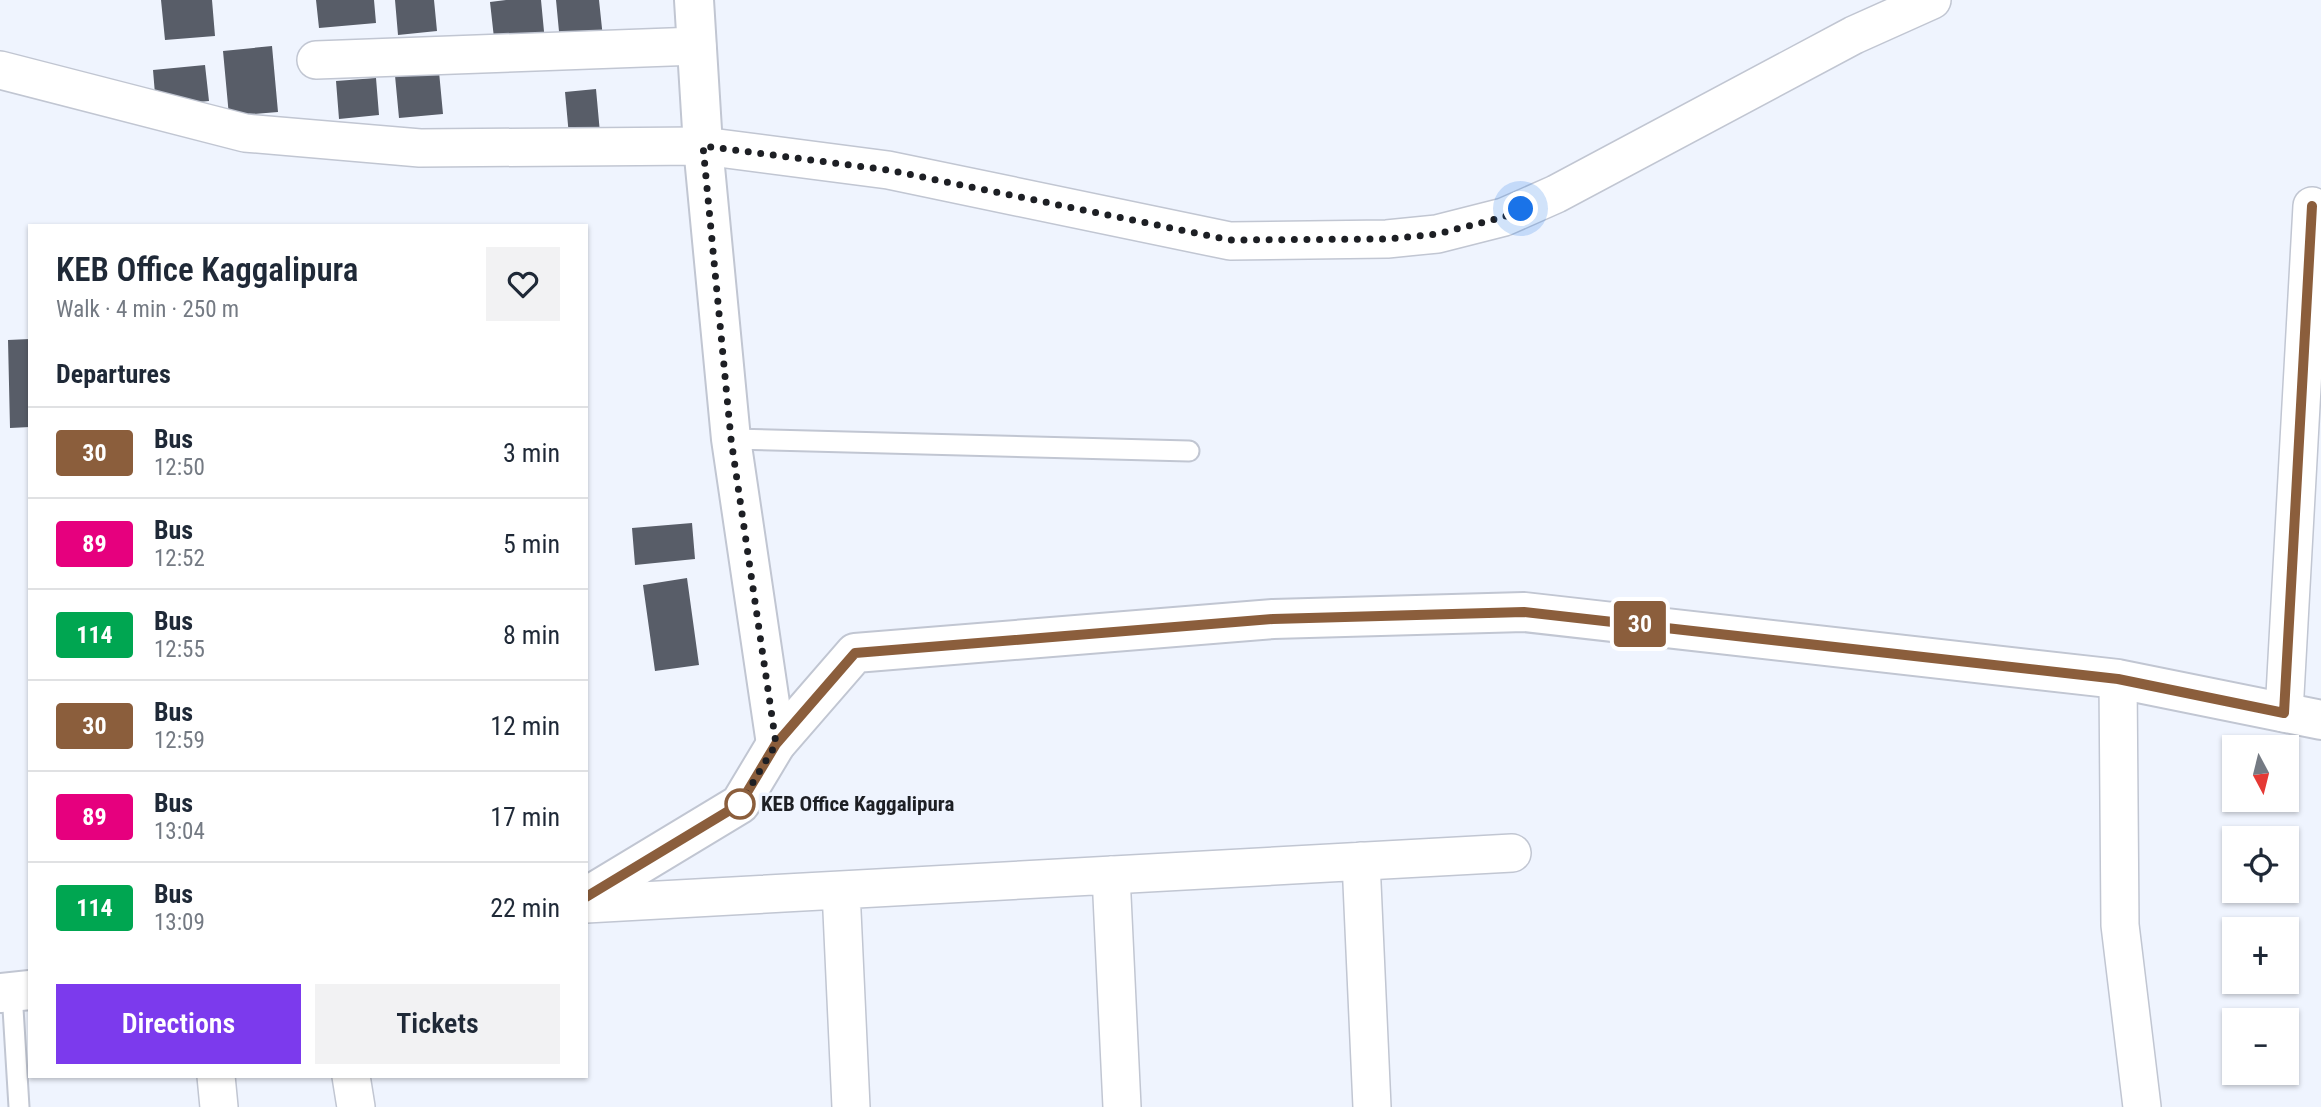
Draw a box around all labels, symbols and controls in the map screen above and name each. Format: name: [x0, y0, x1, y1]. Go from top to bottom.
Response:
your location: [1503, 191, 1538, 226]
button: heart: [486, 247, 560, 321]
text: KEB Office Kaggalipura: [56, 250, 358, 289]
text: Walk · 4 min · 250 m: [56, 296, 239, 323]
text: Departures: [56, 359, 171, 389]
text: Bus: [154, 424, 193, 454]
text: 3 min: [503, 438, 560, 468]
text: 30: [82, 439, 107, 467]
text: 12:50: [154, 454, 205, 481]
text: Bus: [154, 515, 193, 545]
text: 5 min: [503, 529, 560, 559]
text: 89: [82, 530, 107, 558]
text: 12:52: [154, 545, 205, 572]
line badge: 30: [1608, 601, 1672, 647]
text: Bus: [154, 606, 193, 636]
text: 30: [1628, 610, 1652, 638]
text: 8 min: [503, 620, 560, 650]
text: 114: [76, 621, 113, 649]
text: 12:55: [154, 636, 205, 663]
text: Bus: [154, 697, 193, 727]
text: 12 min: [490, 711, 560, 741]
text: 30: [82, 712, 107, 740]
text: 12:59: [154, 727, 205, 754]
north arrow: [2222, 735, 2300, 812]
map controls: [2222, 735, 2299, 1085]
text: Bus: [154, 788, 193, 818]
marker: KEB Office Kaggalipura: [725, 789, 755, 819]
place label: KEB Office Kaggalipura: [761, 792, 954, 816]
text: 17 min: [490, 802, 560, 832]
text: 89: [82, 803, 107, 831]
text: 13:04: [154, 818, 205, 845]
button: locate: [2222, 826, 2299, 903]
text: Bus: [154, 879, 193, 909]
text: 22 min: [490, 893, 560, 923]
text: 114: [76, 894, 113, 922]
text: 13:09: [154, 909, 205, 936]
button: +: [2222, 917, 2299, 994]
button: Directions: [56, 984, 301, 1064]
button: Tickets: [315, 984, 560, 1064]
button: −: [2222, 1008, 2299, 1085]

